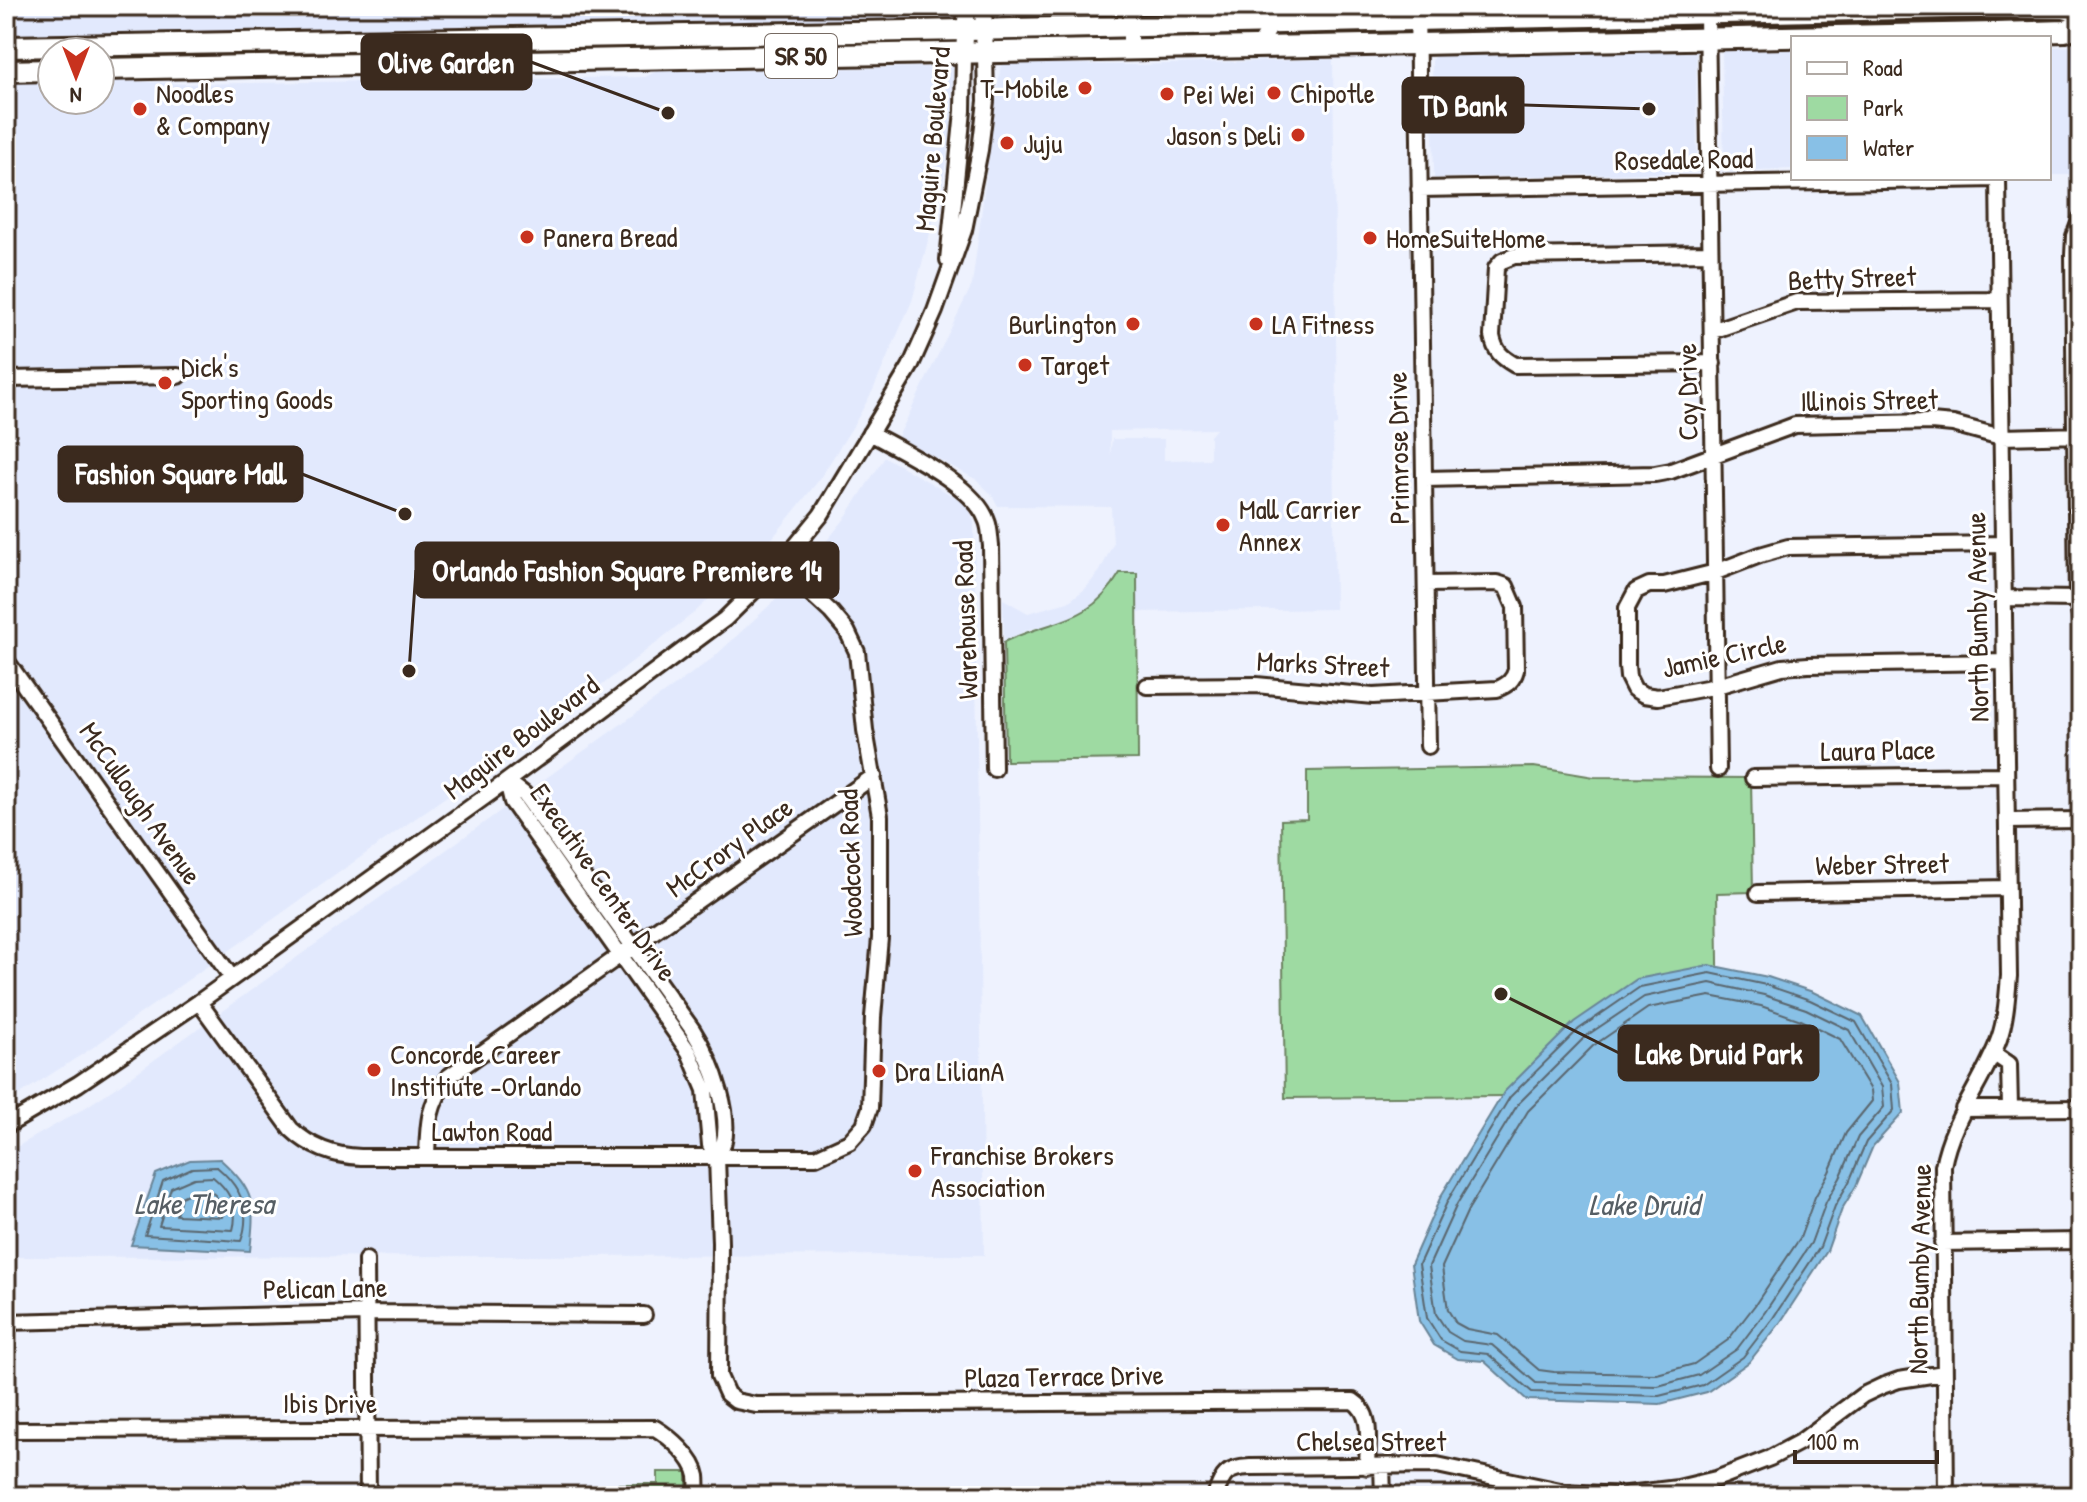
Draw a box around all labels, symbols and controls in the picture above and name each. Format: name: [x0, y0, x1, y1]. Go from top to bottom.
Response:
road number: SR 50: [765, 34, 837, 78]
callout: Olive Garden: [362, 35, 531, 89]
north arrow: [36, 36, 116, 116]
legend: [1791, 36, 2051, 180]
text: Olive Garden: [377, 42, 515, 82]
street label: Maguire Boulevard: [905, 45, 959, 233]
text: Road: [1863, 51, 1902, 83]
place label: T-Mobile: [980, 69, 1069, 107]
place label: Noodles & Company: [156, 74, 271, 144]
place label: Chipotle: [1290, 74, 1375, 112]
place label: Pei Wei: [1183, 75, 1255, 113]
callout: TD Bank: [1403, 78, 1523, 132]
marker: T-Mobile: [1076, 79, 1094, 97]
text: N: [70, 81, 82, 111]
marker: Chipotle: [1265, 84, 1283, 102]
marker: Pei Wei: [1158, 85, 1176, 103]
text: TD Bank: [1418, 85, 1508, 125]
text: Park: [1863, 91, 1903, 123]
marker: Noodles & Company: [131, 100, 149, 118]
place label: Jason's Deli: [1166, 116, 1282, 154]
place label: Juju: [1023, 124, 1062, 162]
marker: Jason's Deli: [1289, 126, 1307, 144]
text: Water: [1863, 131, 1914, 163]
marker: Juju: [998, 134, 1016, 152]
street label: Rosedale Road: [1614, 139, 1754, 179]
place label: Panera Bread: [543, 218, 678, 256]
place label: HomeSuiteHome: [1386, 219, 1546, 257]
marker: Panera Bread: [518, 228, 536, 246]
marker: HomeSuiteHome: [1361, 229, 1379, 247]
street label: Betty Street: [1787, 257, 1917, 299]
place label: Burlington: [1008, 305, 1117, 343]
place label: LA Fitness: [1272, 305, 1374, 343]
marker: Burlington: [1124, 315, 1142, 333]
marker: LA Fitness: [1247, 315, 1265, 333]
street label: Coy Drive: [1667, 343, 1707, 441]
place label: Target: [1041, 346, 1109, 384]
place label: Dick's Sporting Goods: [181, 348, 333, 418]
marker: Target: [1016, 356, 1034, 374]
street label: Primrose Drive: [1378, 371, 1418, 525]
marker: Dick's Sporting Goods: [156, 374, 174, 392]
street label: Illinois Street: [1800, 380, 1938, 420]
callout: Fashion Square Mall: [59, 447, 302, 501]
text: Fashion Square Mall: [75, 453, 287, 494]
place label: Mall Carrier Annex: [1239, 490, 1361, 560]
street label: North Bumby Avenue: [1956, 512, 1998, 722]
marker: Mall Carrier Annex: [1214, 516, 1232, 534]
street label: Warehouse Road: [943, 540, 987, 700]
callout: Orlando Fashion Square Premiere 14: [416, 543, 838, 597]
text: Orlando Fashion Square Premiere 14: [432, 550, 822, 591]
street label: Jamie Circle: [1658, 623, 1790, 687]
street label: Marks Street: [1256, 642, 1390, 686]
street label: Maguire Boulevard: [436, 666, 606, 808]
street label: McCullough Avenue: [71, 714, 211, 892]
street label: Laura Place: [1820, 730, 1936, 770]
street label: Executive Center Drive: [522, 776, 686, 988]
street label: McCrory Place: [658, 788, 800, 906]
street label: Woodcock Road: [828, 788, 872, 937]
street label: Weber Street: [1815, 844, 1949, 884]
callout: Lake Druid Park: [1619, 1026, 1818, 1080]
text: Lake Druid Park: [1635, 1033, 1803, 1073]
place label: Concorde Career Institiute -Orlando: [390, 1035, 581, 1105]
place label: Dra LilianA: [895, 1052, 1005, 1090]
marker: Concorde Career Institiute -Orlando: [365, 1061, 383, 1079]
marker: Dra LilianA: [870, 1062, 888, 1080]
street label: Lawton Road: [432, 1112, 552, 1150]
place label: Franchise Brokers Association: [930, 1136, 1114, 1206]
marker: Franchise Brokers Association: [906, 1162, 924, 1180]
street label: North Bumby Avenue: [1898, 1164, 1940, 1374]
water label: Lake Theresa: [134, 1183, 277, 1223]
water label: Lake Druid: [1589, 1184, 1704, 1224]
street label: Pelican Lane: [262, 1268, 388, 1308]
street label: Plaza Terrace Drive: [964, 1355, 1164, 1397]
street label: Ibis Drive: [283, 1384, 377, 1422]
scale bar: [1795, 1414, 1937, 1464]
street label: Chelsea Street: [1296, 1422, 1446, 1460]
text: 100 m: [1807, 1425, 1859, 1457]

